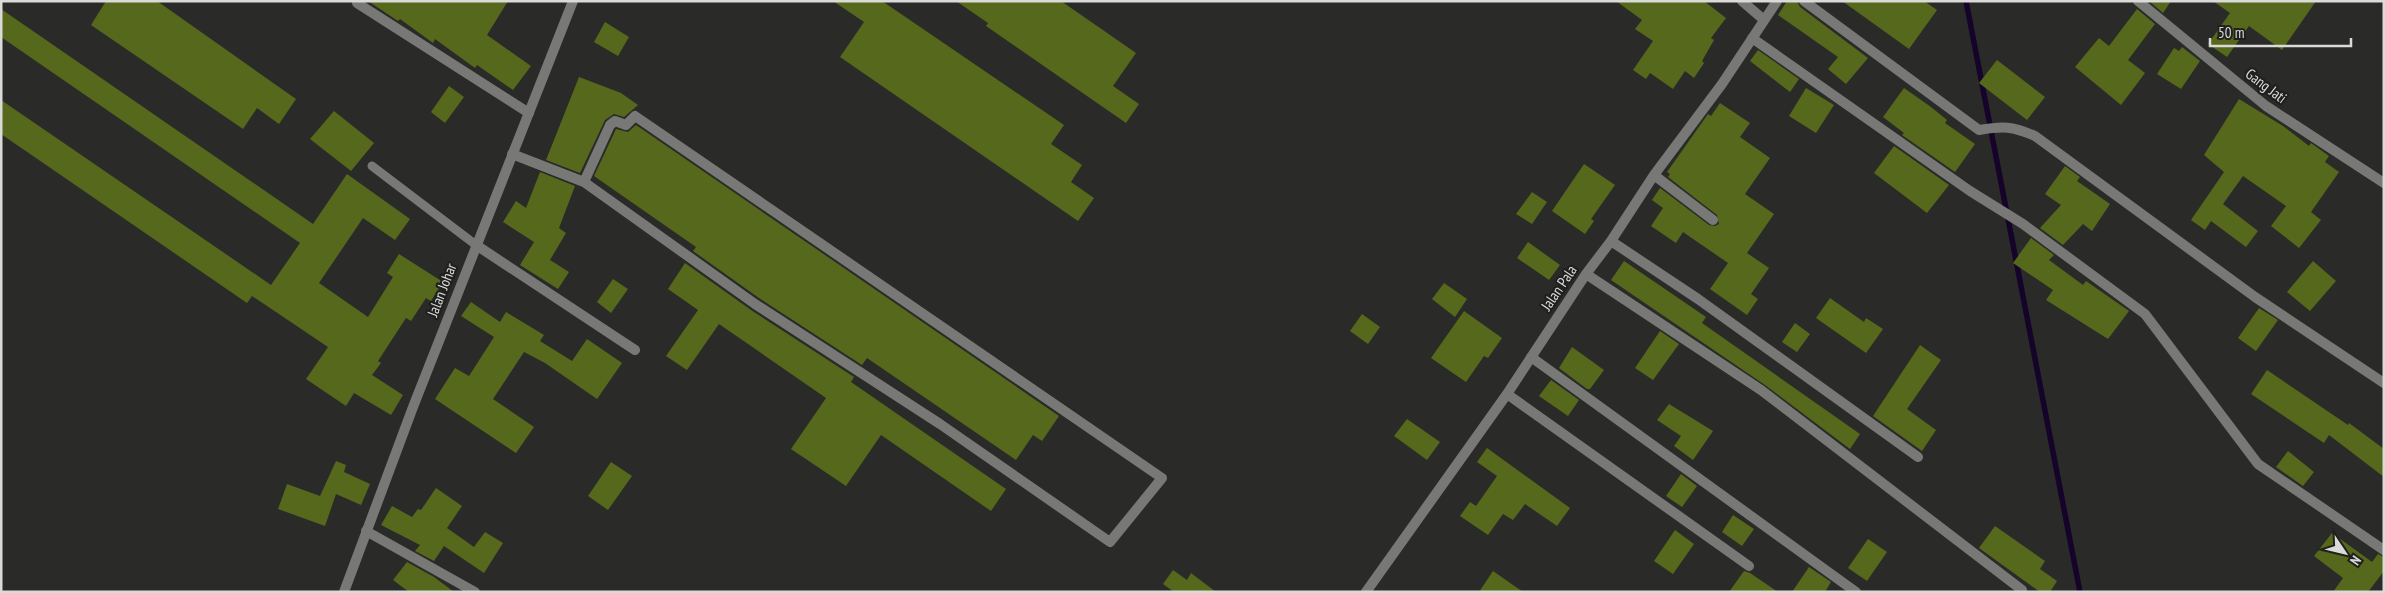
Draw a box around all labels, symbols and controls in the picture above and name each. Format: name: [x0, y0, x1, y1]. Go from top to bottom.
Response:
scale bar: [2210, 15, 2351, 47]
text: 50 m: [2218, 23, 2244, 42]
street label: Gang Jati: [2242, 64, 2291, 107]
street label: Jalan Johar: [422, 260, 461, 320]
street label: Jalan Pala: [1536, 261, 1581, 315]
north arrow: [2320, 528, 2370, 578]
text: N: [2346, 552, 2365, 569]

